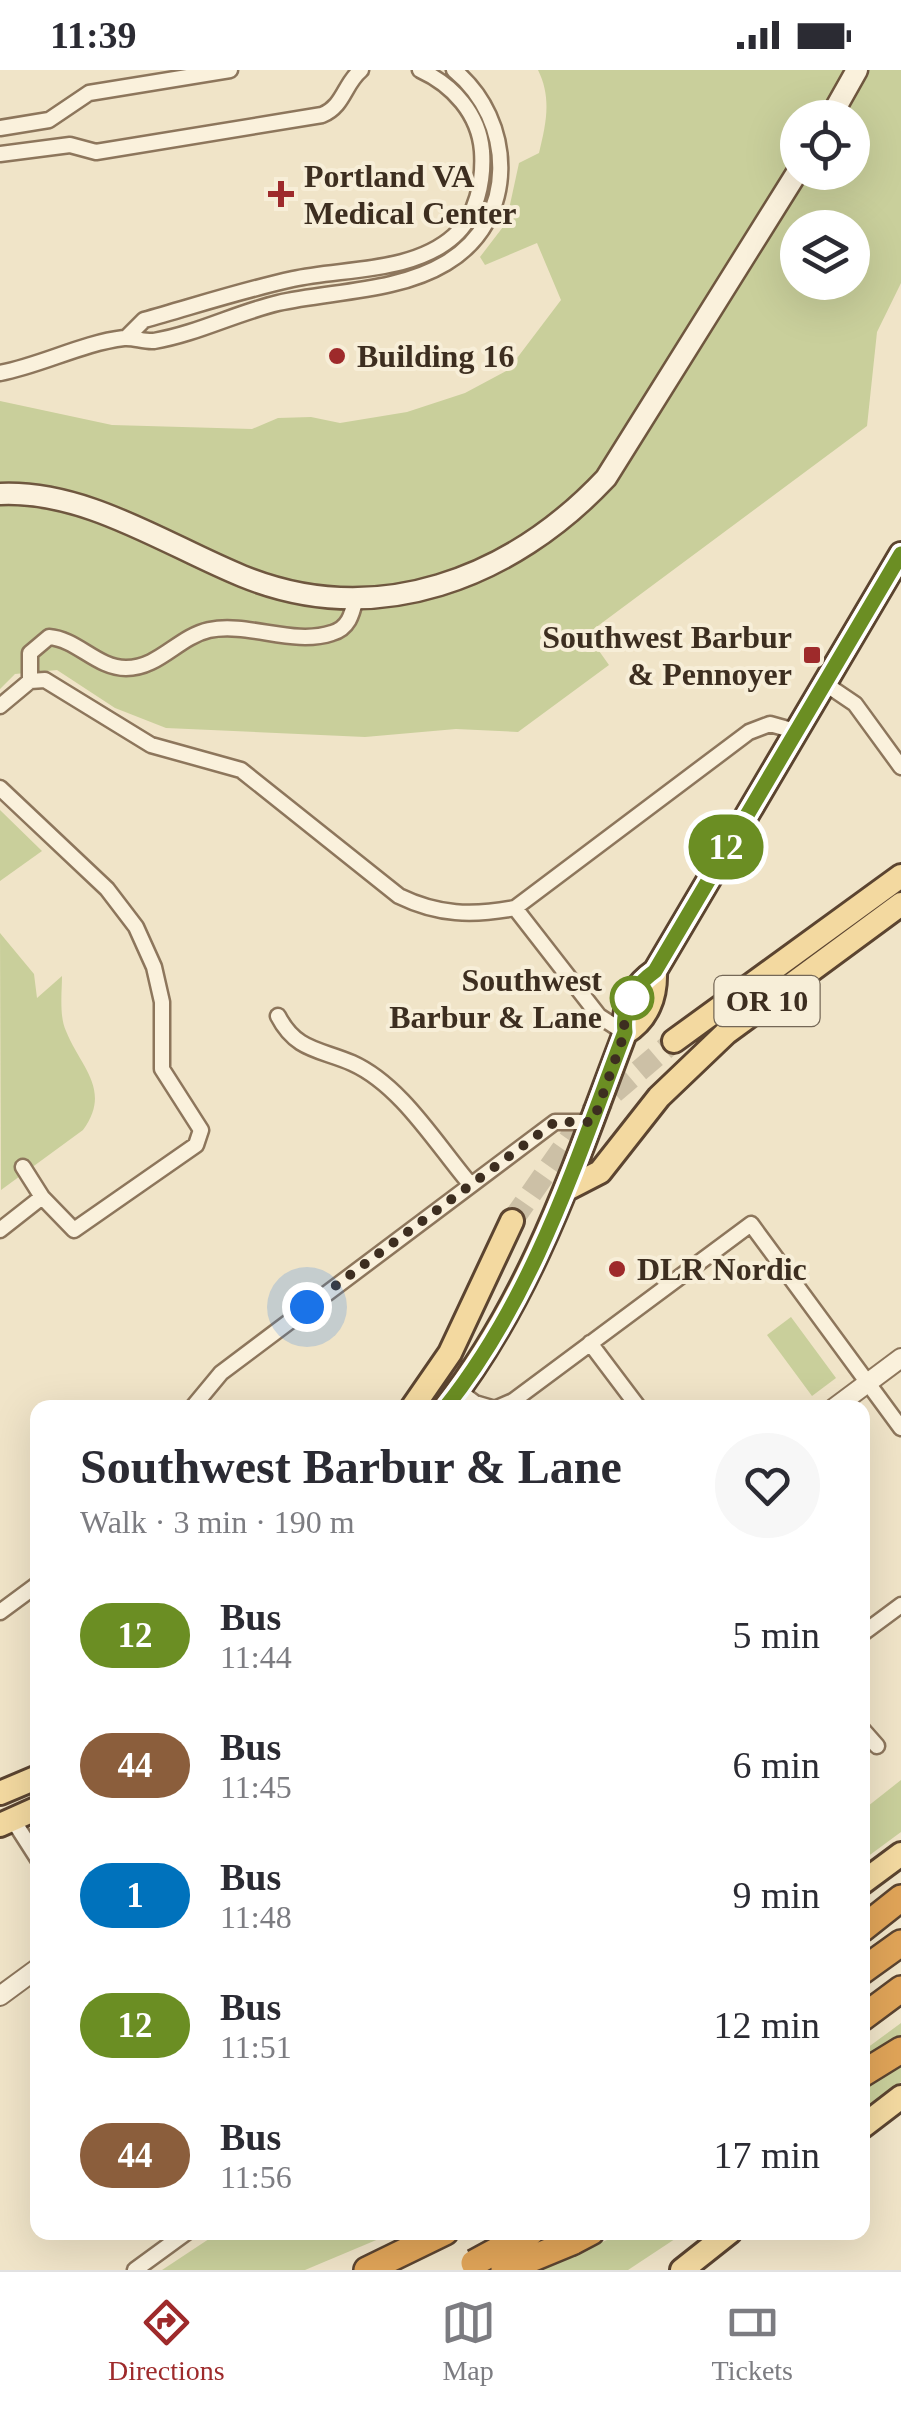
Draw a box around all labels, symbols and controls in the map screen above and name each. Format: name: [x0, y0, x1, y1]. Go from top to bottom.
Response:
text: 11:39: [50, 14, 137, 56]
map controls: [780, 100, 870, 300]
button: locate: [780, 100, 870, 190]
place label: Portland VA Medical Center: [304, 158, 516, 231]
marker: Portland VA Medical Center: [268, 181, 294, 207]
button: layers: [780, 210, 870, 300]
place label: Building 16: [357, 338, 514, 374]
marker: Building 16: [326, 345, 348, 367]
place label: Southwest Barbur & Pennoyer: [542, 619, 792, 692]
marker: Southwest Barbur & Pennoyer: [801, 644, 823, 666]
line badge: 12: [681, 814, 771, 880]
text: 12: [709, 828, 744, 867]
place label: Southwest Barbur & Lane: [389, 962, 602, 1035]
road number: OR 10: [714, 976, 820, 1026]
marker: Southwest Barbur & Lane: [611, 977, 653, 1019]
place label: DLR Nordic: [637, 1251, 807, 1287]
marker: DLR Nordic: [606, 1258, 628, 1280]
your location: [282, 1282, 332, 1332]
button: heart: [715, 1433, 820, 1538]
text: Southwest Barbur & Lane: [80, 1440, 622, 1493]
text: Walk · 3 min · 190 m: [80, 1504, 355, 1540]
text: Bus: [220, 1596, 281, 1638]
text: 5 min: [732, 1614, 820, 1656]
text: 12: [118, 1616, 153, 1655]
text: 11:44: [220, 1639, 292, 1675]
text: Bus: [220, 1726, 281, 1768]
text: 6 min: [732, 1744, 820, 1786]
text: 44: [118, 1746, 153, 1785]
text: 11:45: [220, 1769, 292, 1805]
text: Bus: [220, 1856, 281, 1898]
text: 9 min: [732, 1874, 820, 1916]
text: 1: [126, 1876, 144, 1915]
text: 11:48: [220, 1899, 292, 1935]
text: Bus: [220, 1986, 281, 2028]
text: 12 min: [713, 2004, 820, 2046]
text: 12: [118, 2006, 153, 2045]
text: 11:51: [220, 2029, 292, 2065]
text: Bus: [220, 2116, 281, 2158]
text: 17 min: [713, 2134, 820, 2176]
text: 44: [118, 2136, 153, 2175]
text: 11:56: [220, 2159, 292, 2195]
tab: Directions: [108, 2295, 225, 2387]
tab: Map: [441, 2295, 496, 2387]
tab: Tickets: [712, 2295, 793, 2387]

